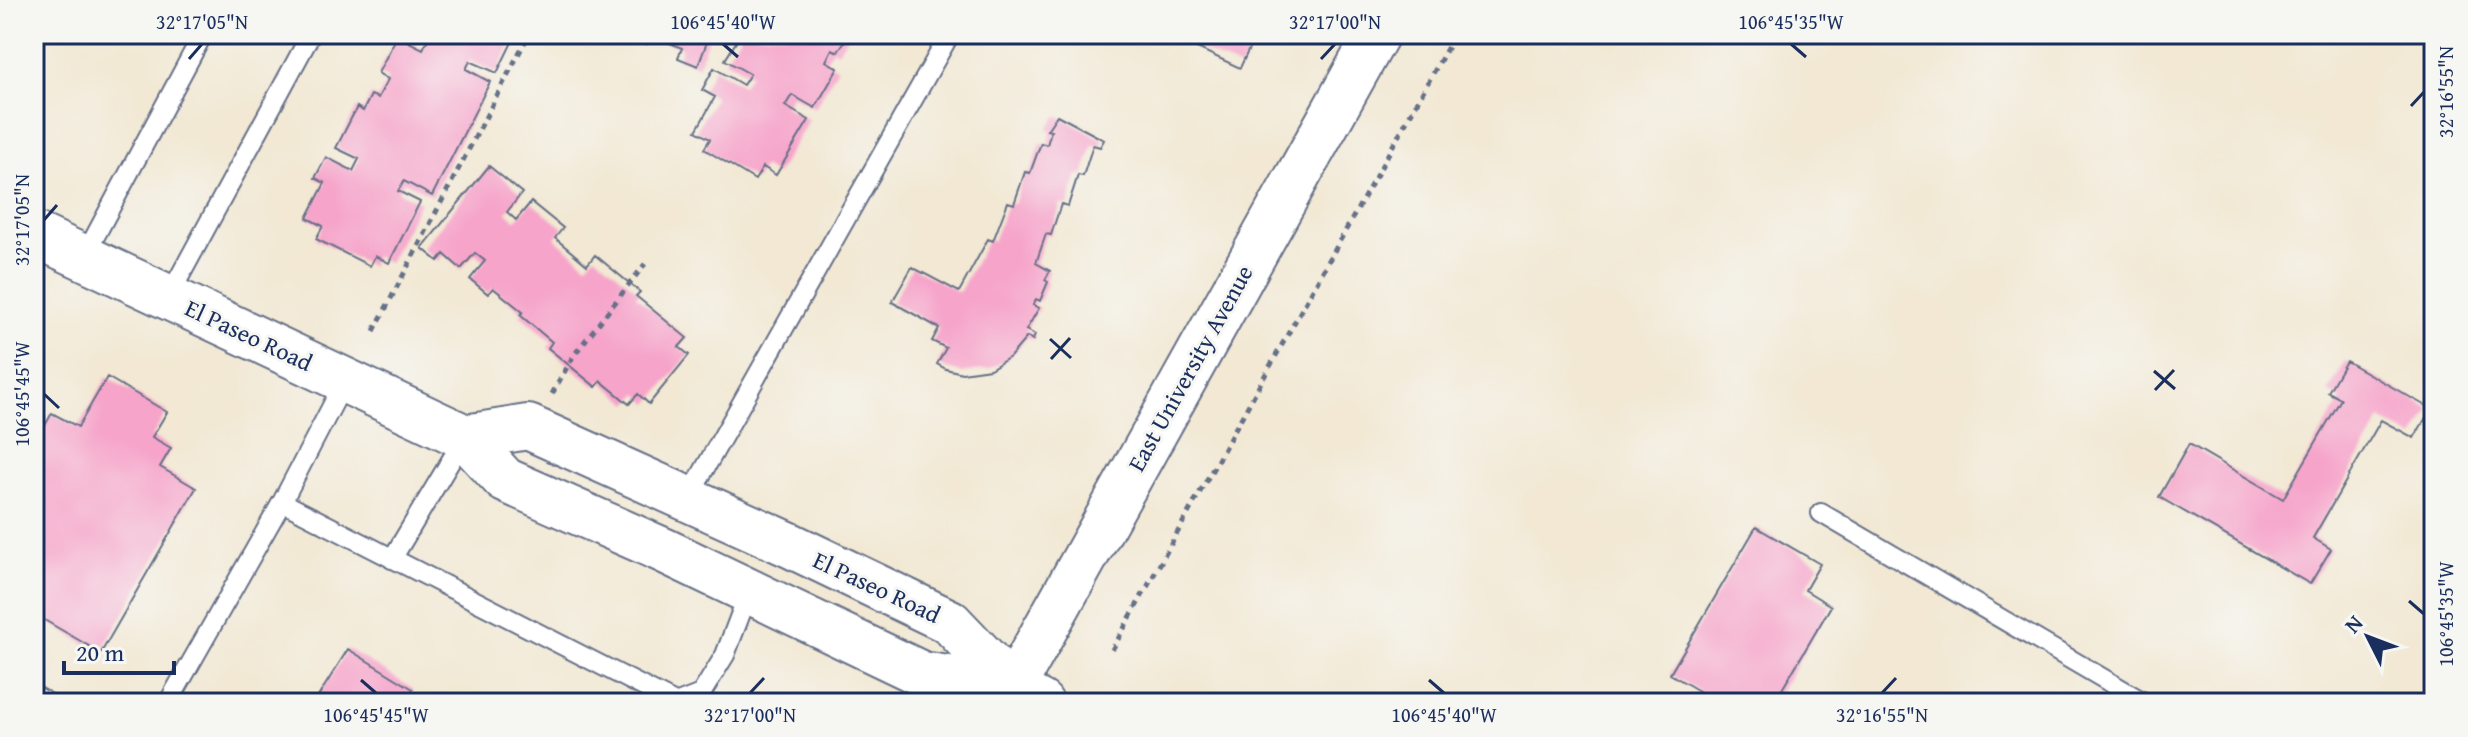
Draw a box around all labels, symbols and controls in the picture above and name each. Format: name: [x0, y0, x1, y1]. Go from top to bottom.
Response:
text: 32°17'05"N: [156, 7, 248, 36]
text: 106°45'40"W: [670, 7, 776, 36]
text: 32°17'00"N: [1289, 7, 1381, 36]
text: 106°45'35"W: [1738, 7, 1844, 36]
text: 32°16'55"N: [2431, 46, 2460, 138]
text: 32°17'05"N: [7, 174, 36, 266]
street label: East University Avenue: [1119, 258, 1261, 478]
street label: El Paseo Road: [180, 290, 319, 380]
text: 106°45'45"W: [7, 341, 36, 447]
street label: El Paseo Road: [808, 542, 947, 632]
text: 106°45'35"W: [2431, 561, 2460, 667]
north arrow: [2328, 597, 2408, 677]
text: N: [2336, 607, 2370, 640]
scale bar: [64, 625, 174, 675]
text: 20 m: [76, 635, 124, 670]
text: 106°45'45"W: [323, 700, 429, 729]
text: 32°17'00"N: [704, 700, 796, 729]
text: 106°45'40"W: [1391, 700, 1497, 729]
text: 32°16'55"N: [1836, 700, 1928, 729]

